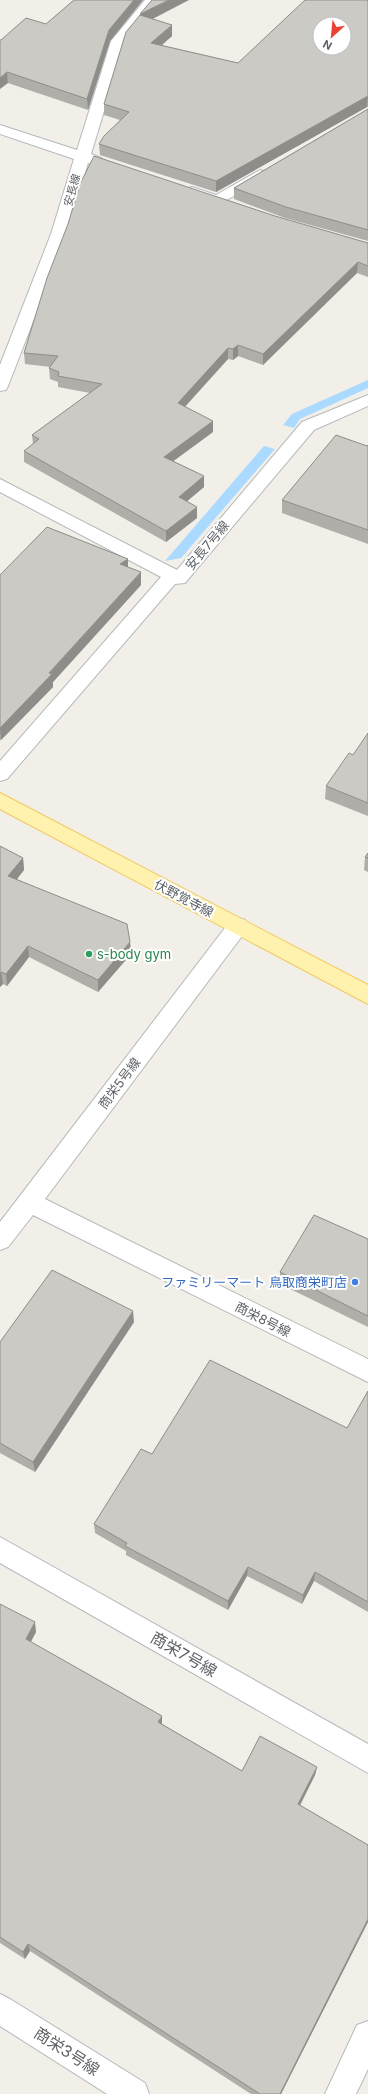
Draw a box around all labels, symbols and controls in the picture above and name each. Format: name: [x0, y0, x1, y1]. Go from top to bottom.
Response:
north arrow: [312, 16, 352, 56]
text: N: [321, 37, 334, 53]
street label: 安長線: [61, 172, 83, 208]
street label: 安長7号線: [182, 517, 232, 573]
street label: 伏野覚寺線: [152, 876, 216, 920]
place label: s-body gym: [97, 946, 171, 962]
marker: s-body gym: [84, 949, 94, 959]
street label: 商栄5号線: [95, 1054, 143, 1112]
place label: ファミリーマート 鳥取商栄町店: [161, 1274, 347, 1290]
marker: ファミリーマート 鳥取商栄町店: [350, 1277, 360, 1287]
street label: 商栄8号線: [233, 1298, 293, 1340]
street label: 商栄7号線: [147, 1627, 221, 1681]
street label: 商栄3号線: [31, 2022, 103, 2080]

